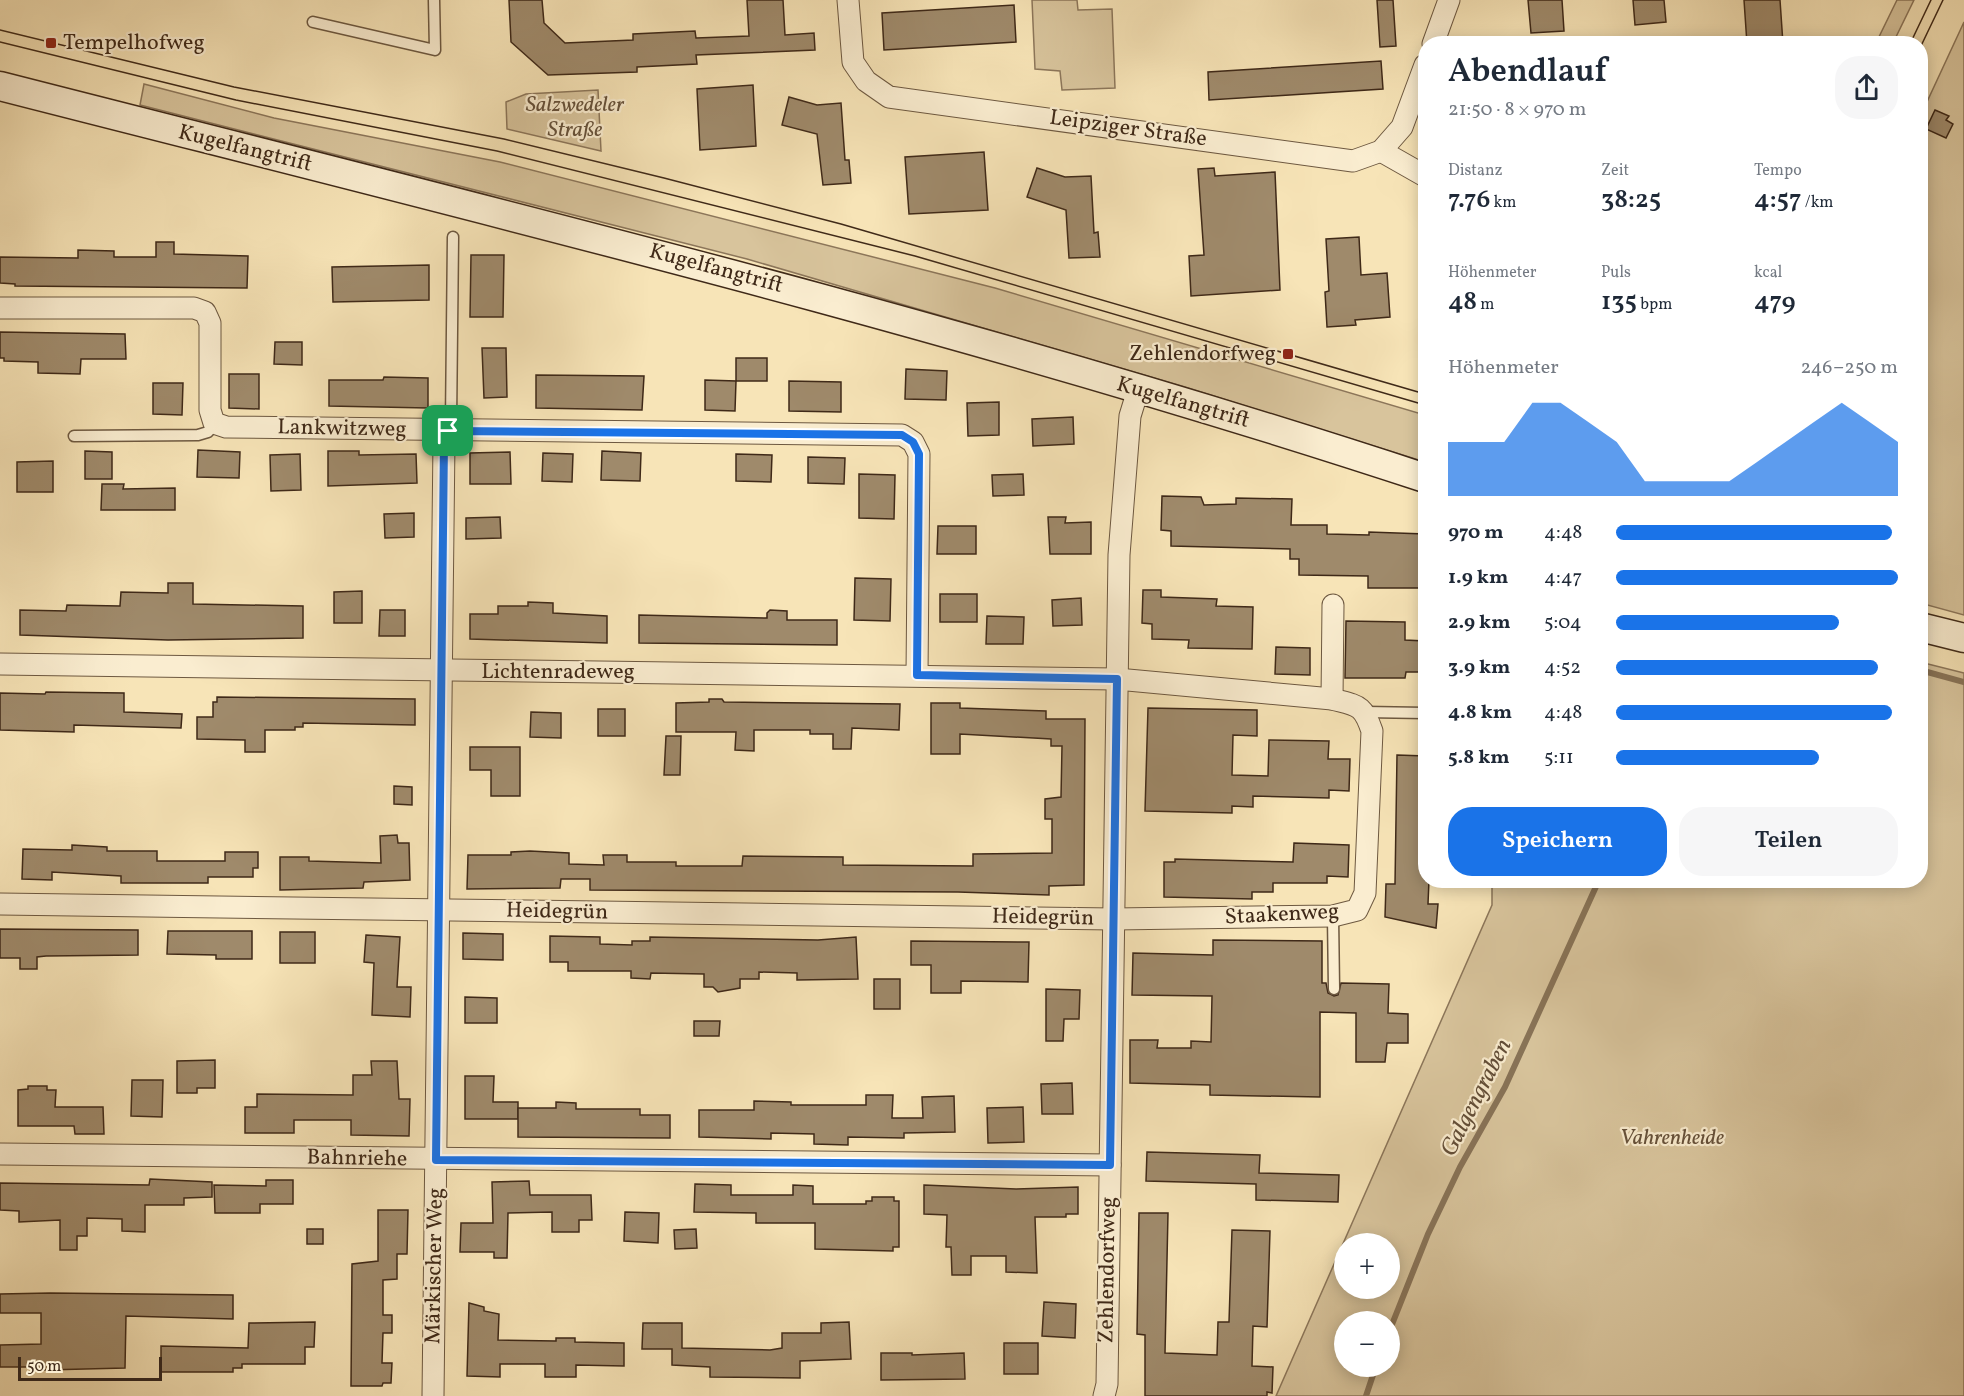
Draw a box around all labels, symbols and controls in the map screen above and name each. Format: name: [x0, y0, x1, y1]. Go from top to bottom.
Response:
place label: Tempelhofweg: [63, 28, 205, 59]
marker: Tempelhofweg: [44, 36, 58, 50]
text: Abendlauf: [1448, 50, 1607, 96]
button: share: [1835, 56, 1898, 119]
park label: Salzwedeler Straße: [526, 90, 625, 146]
text: 21:50 · 8 × 970 m: [1448, 96, 1587, 124]
street label: Leipziger Straße: [1047, 103, 1209, 155]
street label: Kugelfangtrift: [175, 117, 315, 181]
text: Distanz: [1448, 160, 1503, 182]
text: Zeit: [1601, 160, 1629, 182]
text: Tempo: [1754, 160, 1802, 182]
text: 7.76: [1448, 182, 1490, 218]
text: 38:25: [1601, 182, 1661, 218]
text: 4:57: [1754, 182, 1802, 218]
text: km: [1490, 192, 1516, 214]
text: /km: [1802, 192, 1834, 214]
street label: Kugelfangtrift: [646, 236, 786, 302]
text: Höhenmeter: [1448, 262, 1537, 284]
text: Puls: [1601, 262, 1631, 284]
text: kcal: [1754, 262, 1782, 284]
text: 48: [1448, 284, 1477, 320]
text: 135: [1601, 284, 1637, 320]
text: 479: [1754, 284, 1796, 320]
text: m: [1477, 294, 1495, 316]
text: bpm: [1637, 294, 1672, 316]
place label: Zehlendorfweg: [1129, 339, 1276, 370]
marker: Zehlendorfweg: [1281, 347, 1295, 361]
text: Höhenmeter: [1448, 354, 1559, 382]
text: 246–250 m: [1800, 354, 1898, 382]
street label: Kugelfangtrift: [1113, 369, 1253, 437]
pin: [422, 405, 473, 456]
street label: Lankwitzweg: [277, 412, 407, 446]
icon: arrive: [431, 414, 464, 447]
text: 970 m: [1448, 519, 1504, 547]
text: 4:48: [1544, 519, 1582, 547]
text: 1.9 km: [1448, 564, 1508, 592]
text: 4:47: [1544, 564, 1582, 592]
text: 2.9 km: [1448, 609, 1511, 637]
text: 5:04: [1544, 609, 1582, 637]
text: 3.9 km: [1448, 654, 1510, 682]
text: 4:52: [1544, 654, 1581, 682]
street label: Lichtenradeweg: [481, 657, 635, 688]
text: 4.8 km: [1448, 699, 1512, 727]
text: 4:48: [1544, 699, 1582, 727]
text: 5.8 km: [1448, 744, 1510, 772]
text: 5:11: [1544, 744, 1574, 772]
button: Speichern: [1448, 807, 1667, 876]
button: Teilen: [1679, 807, 1898, 876]
street label: Heidegrün: [506, 896, 608, 928]
street label: Staakenweg: [1224, 897, 1340, 933]
street label: Heidegrün: [992, 902, 1094, 934]
water label: Galgengraben: [1433, 1033, 1521, 1163]
park label: Vahrenheide: [1620, 1123, 1724, 1154]
street label: Bahnriehe: [306, 1143, 408, 1175]
street label: Märkischer Weg: [418, 1188, 452, 1344]
street label: Zehlendorfweg: [1091, 1196, 1125, 1344]
map controls: [1334, 1233, 1400, 1377]
button: +: [1334, 1233, 1400, 1299]
button: −: [1334, 1311, 1400, 1377]
scale bar: [18, 1354, 162, 1382]
text: 50 m: [27, 1356, 61, 1378]

